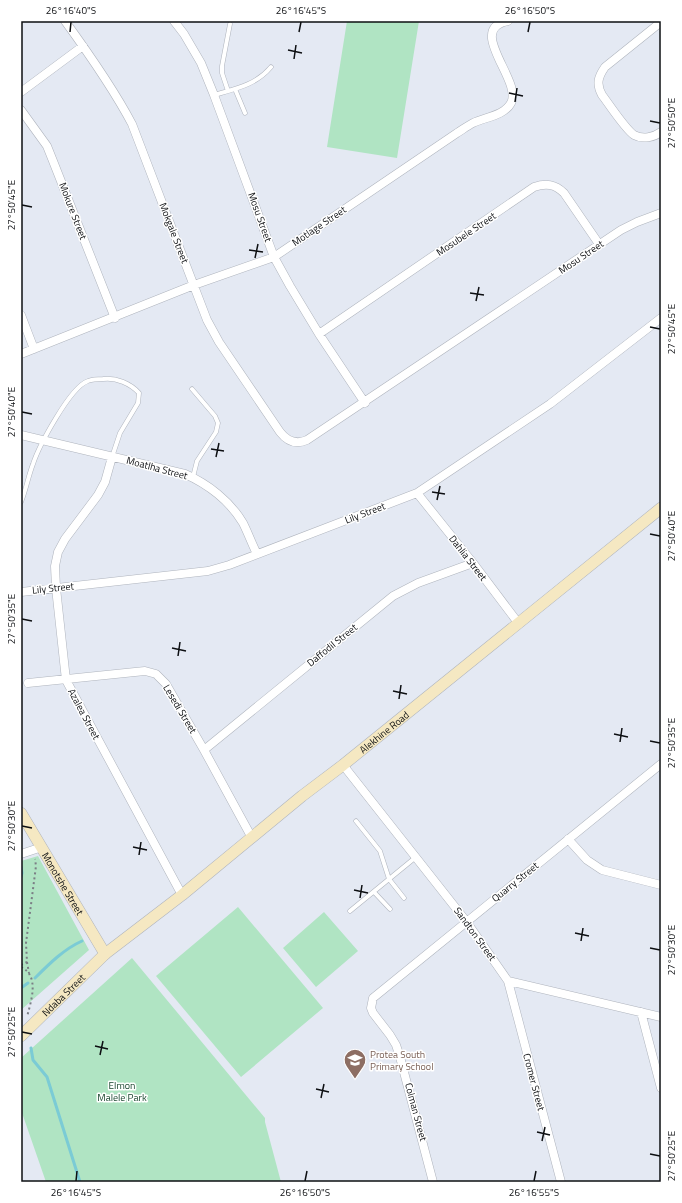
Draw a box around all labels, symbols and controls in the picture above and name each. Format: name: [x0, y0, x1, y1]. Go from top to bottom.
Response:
text: 26°16'40"S: [46, 3, 96, 18]
text: 26°16'45"S: [276, 3, 326, 18]
text: 26°16'50"S: [505, 3, 555, 18]
text: 27°50'50"E: [664, 97, 679, 148]
text: 27°50'45"E: [4, 179, 19, 230]
street label: Mokure Street: [55, 180, 91, 242]
street label: Mosu Street: [244, 190, 276, 244]
street label: Mokgale Street: [156, 201, 193, 266]
street label: Motlage Street: [289, 202, 350, 250]
street label: Mosubele Street: [433, 208, 499, 260]
street label: Mosu Street: [555, 236, 607, 278]
text: 27°50'45"E: [664, 303, 679, 354]
text: 27°50'40"E: [4, 386, 19, 437]
street label: Moatlha Street: [125, 453, 190, 483]
street label: Lily Street: [343, 498, 388, 528]
text: 27°50'40"E: [664, 510, 679, 561]
street label: Dahlia Street: [445, 532, 491, 584]
street label: Lily Street: [31, 578, 75, 598]
text: 27°50'35"E: [4, 593, 19, 644]
street label: Daffodil Street: [304, 620, 361, 670]
street label: Lesedi Street: [159, 682, 201, 737]
street label: Azalea Street: [64, 686, 104, 743]
street label: Alekhine Road: [356, 707, 412, 757]
text: 27°50'35"E: [664, 717, 679, 768]
text: 27°50'30"E: [4, 800, 19, 851]
street label: Monotshe Street: [38, 849, 88, 918]
street label: Quarry Street: [488, 858, 542, 906]
street label: Sandton Street: [450, 904, 500, 964]
text: 27°50'30"E: [664, 924, 679, 975]
street label: Ndaba Street: [38, 970, 89, 1019]
text: 27°50'25"E: [4, 1006, 19, 1057]
school or university icon: Protea South Primary School: [342, 1047, 368, 1080]
place label: Protea South Primary School: [370, 1047, 433, 1074]
street label: Cromer Street: [519, 1052, 549, 1113]
park label: Elmon Malele Park: [97, 1078, 147, 1105]
street label: Colman Street: [401, 1081, 431, 1143]
text: 27°50'25"E: [664, 1130, 679, 1181]
text: 26°16'45"S: [51, 1185, 101, 1200]
text: 26°16'50"S: [280, 1185, 330, 1200]
text: 26°16'55"S: [509, 1185, 559, 1200]

